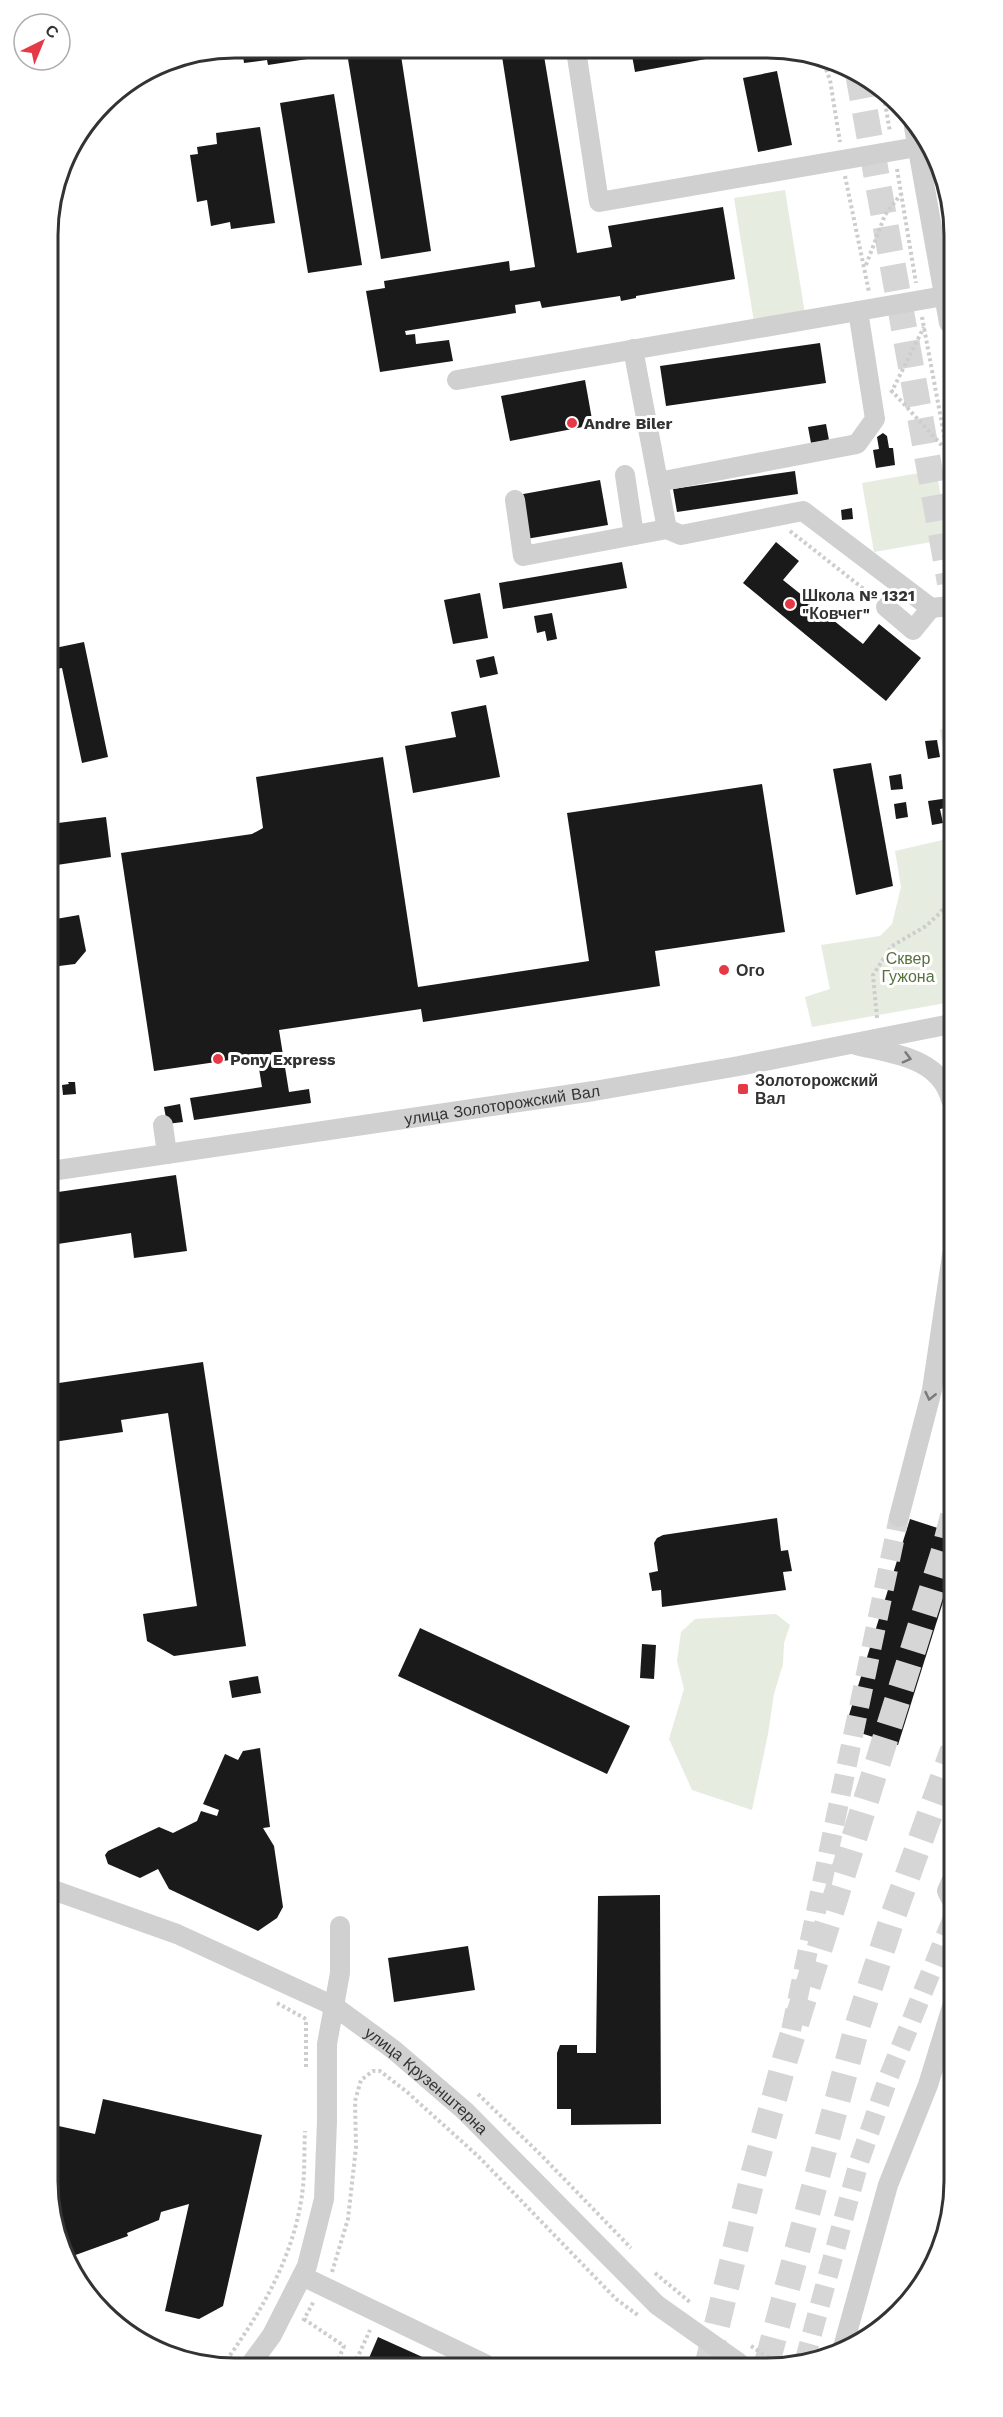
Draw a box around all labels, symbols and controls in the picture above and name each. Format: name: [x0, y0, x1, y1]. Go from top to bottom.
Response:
north arrow: [12, 12, 72, 72]
text: С: [41, 21, 63, 43]
place label: Andre Biler: [584, 414, 672, 433]
marker: Andre Biler: [565, 416, 579, 430]
place label: Школа № 1321 "Ковчег": [802, 586, 915, 623]
marker: Школа № 1321 "Ковчег": [783, 597, 797, 611]
park label: Сквер Гужона: [881, 949, 935, 986]
place label: Ого: [736, 961, 765, 980]
marker: Ого: [717, 963, 731, 977]
place label: Pony Express: [230, 1050, 336, 1069]
one-way arrow: [901, 1051, 912, 1063]
marker: Pony Express: [211, 1052, 225, 1066]
place label: Золоторожский Вал: [755, 1071, 878, 1108]
street label: улица Золоторожский Вал: [403, 1081, 601, 1128]
marker: Золоторожский Вал: [736, 1082, 750, 1096]
one-way arrow: [924, 1391, 937, 1401]
street label: улица Крузенштерна: [361, 2022, 492, 2138]

